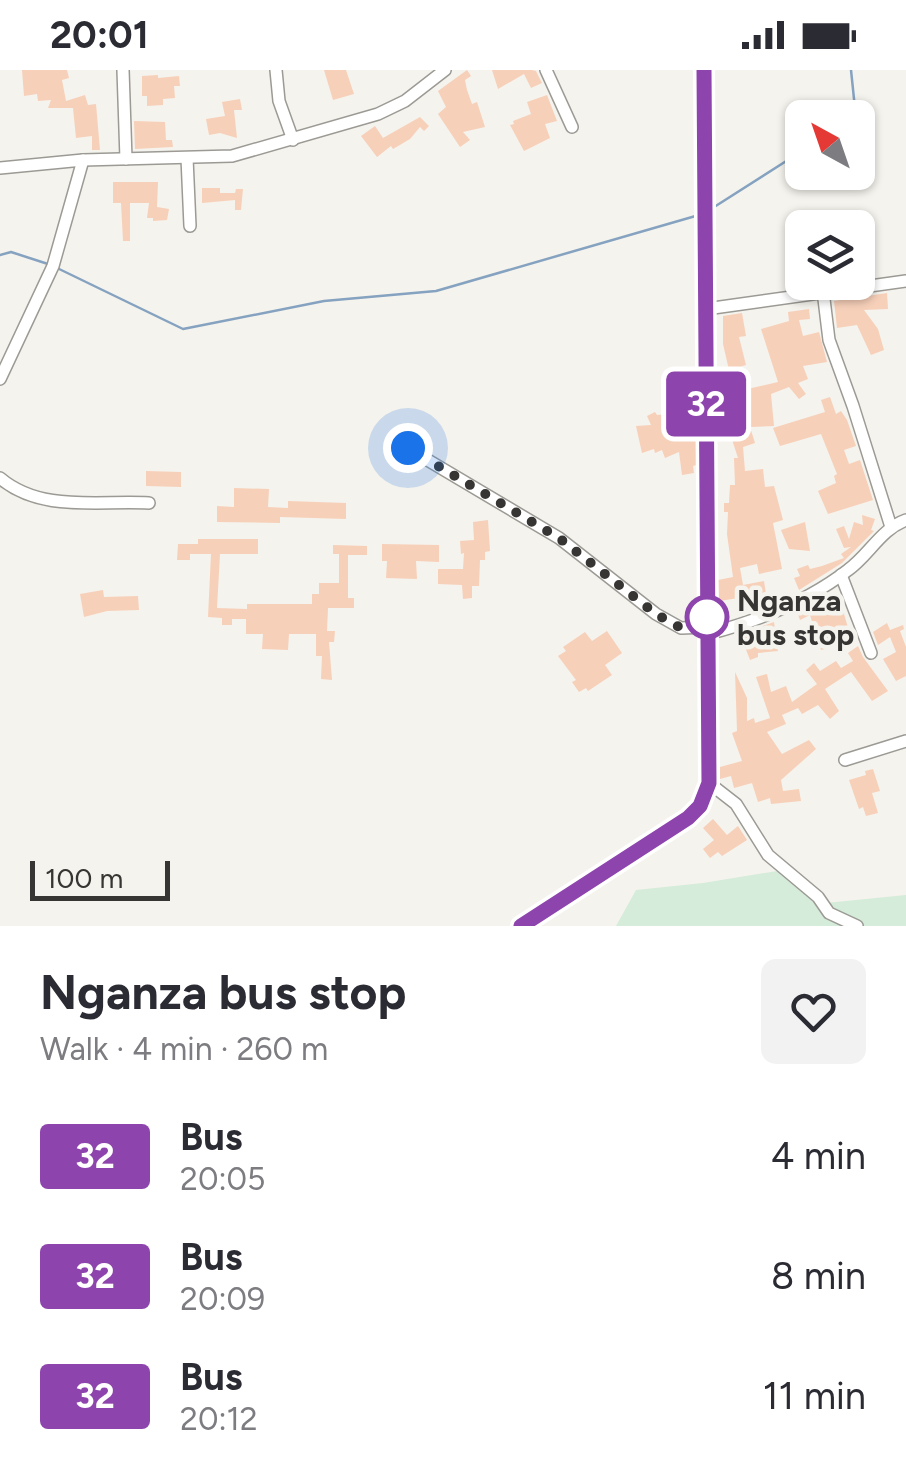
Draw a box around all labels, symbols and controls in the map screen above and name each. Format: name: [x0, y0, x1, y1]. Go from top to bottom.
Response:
text: 20:01: [50, 12, 149, 58]
north arrow: [785, 100, 875, 190]
map controls: [785, 100, 875, 300]
button: layers: [785, 210, 875, 300]
line badge: 32: [661, 372, 751, 436]
text: 32: [686, 383, 726, 425]
your location: [383, 423, 433, 473]
place label: Nganza bus stop: [737, 582, 854, 653]
marker: Nganza bus stop: [686, 596, 728, 638]
scale bar: [30, 856, 170, 900]
text: 100 m: [45, 861, 123, 895]
button: heart: [761, 959, 866, 1064]
text: Nganza bus stop: [40, 963, 406, 1021]
text: Walk · 4 min · 260 m: [40, 1030, 328, 1068]
text: Bus: [180, 1114, 243, 1160]
text: 4 min: [771, 1133, 866, 1179]
text: 32: [75, 1135, 115, 1177]
text: 20:05: [180, 1160, 265, 1198]
text: Bus: [180, 1234, 243, 1280]
text: 8 min: [771, 1253, 866, 1299]
text: 32: [75, 1255, 115, 1297]
text: 20:09: [180, 1280, 265, 1318]
text: Bus: [180, 1354, 243, 1400]
text: 11 min: [763, 1373, 866, 1419]
text: 32: [75, 1375, 115, 1417]
text: 20:12: [180, 1400, 258, 1438]

